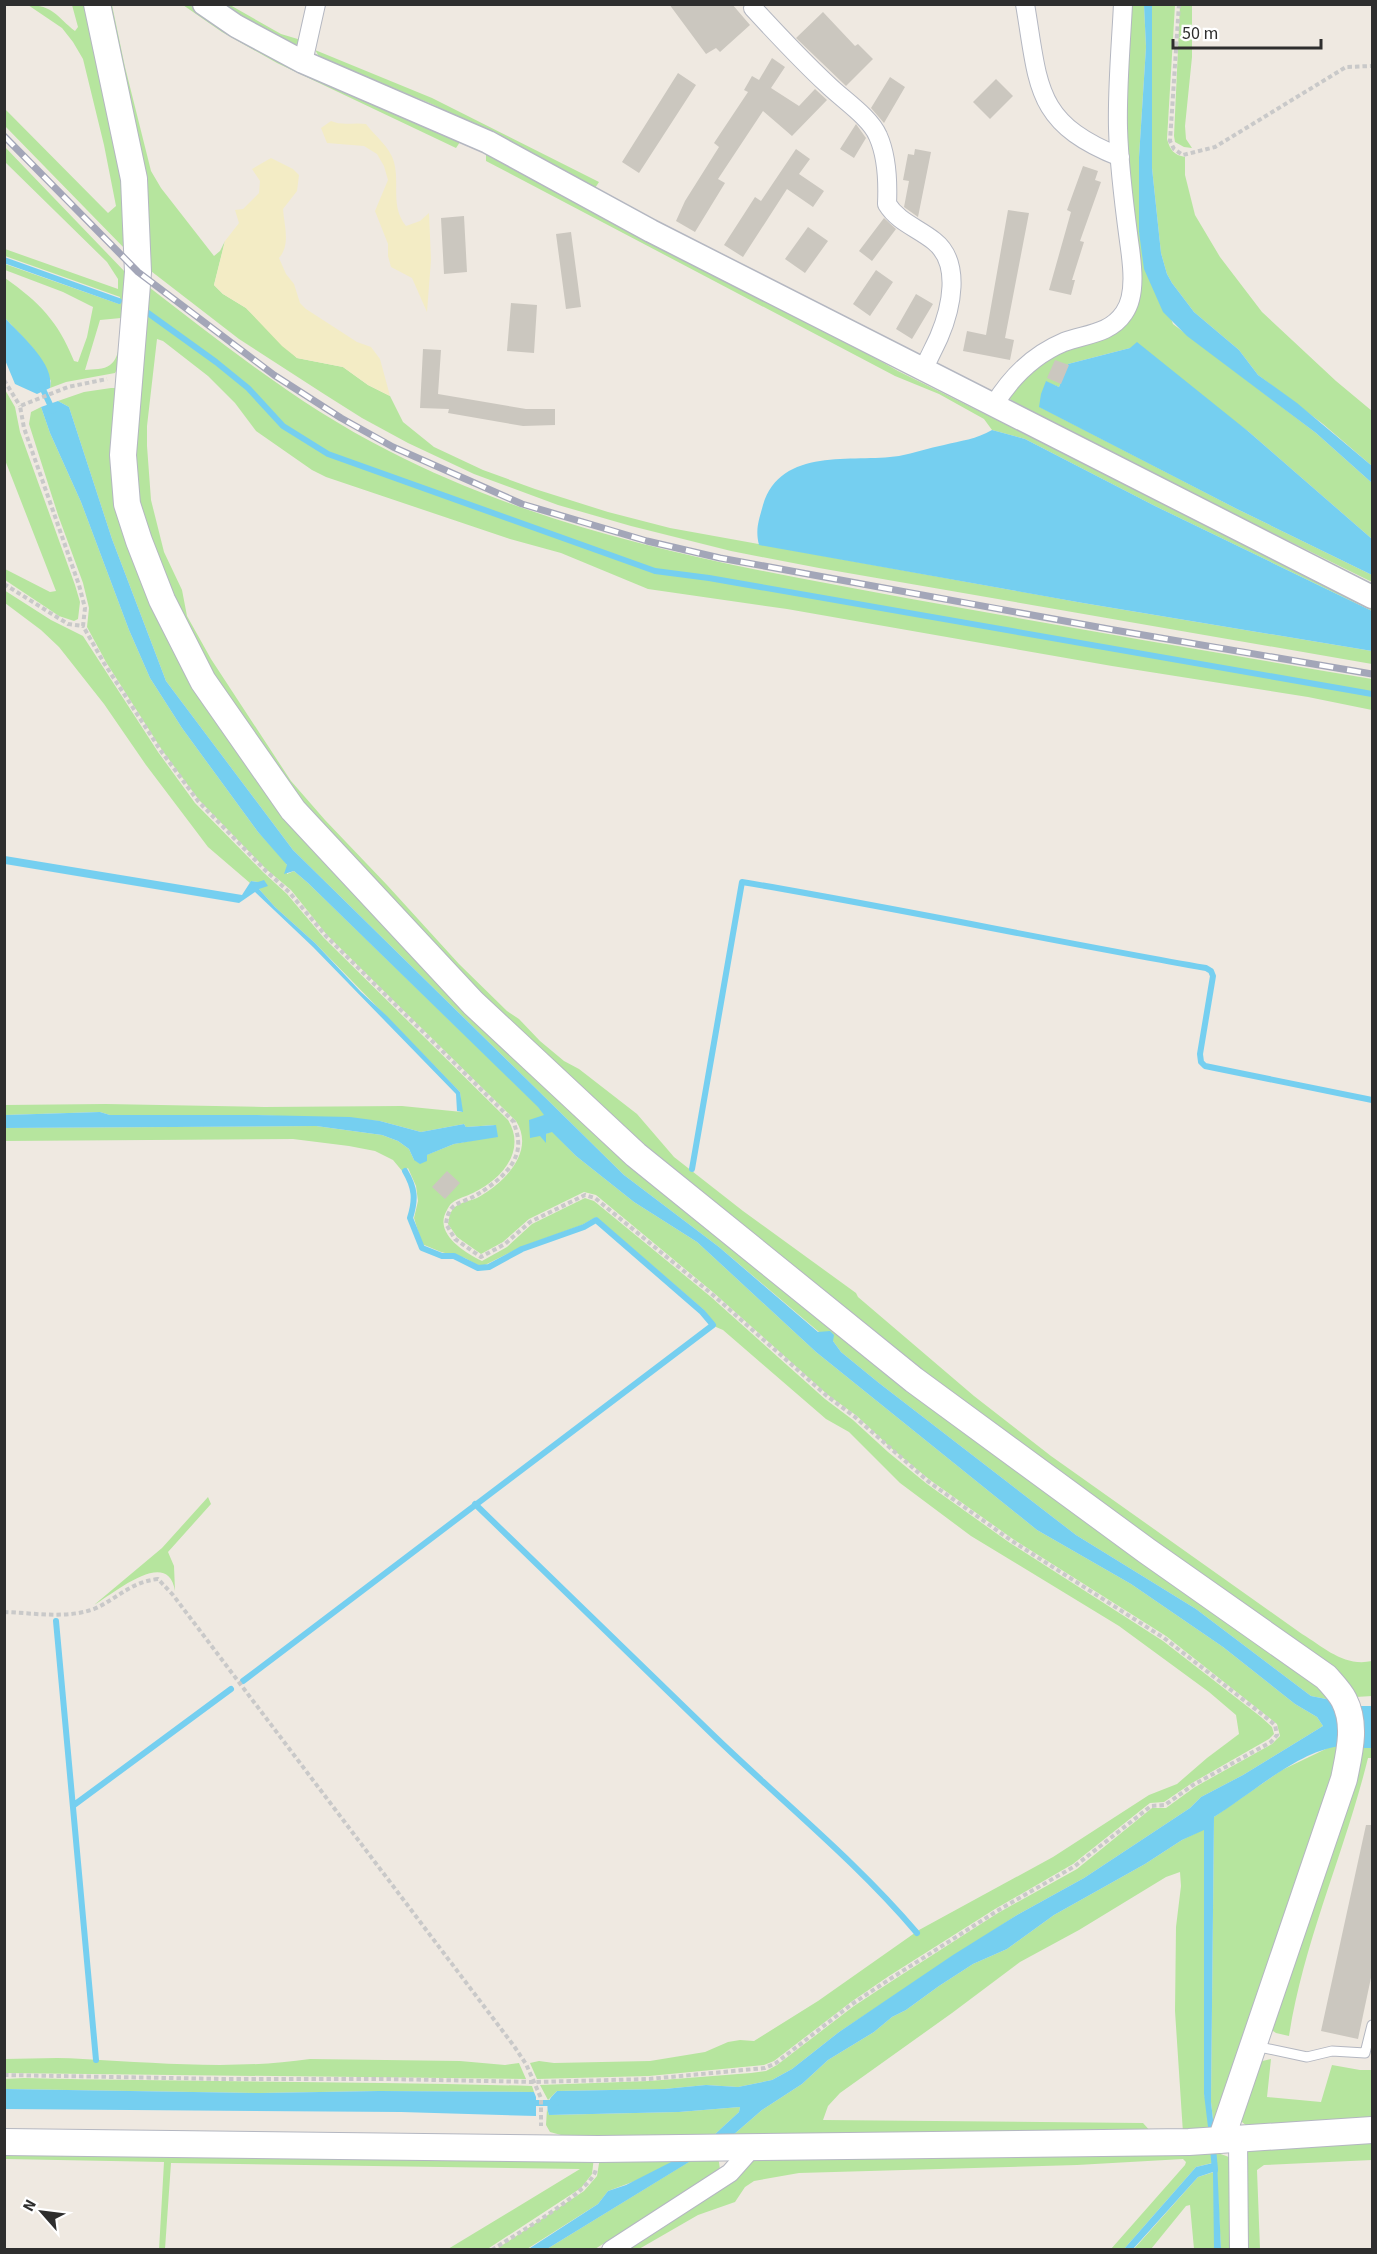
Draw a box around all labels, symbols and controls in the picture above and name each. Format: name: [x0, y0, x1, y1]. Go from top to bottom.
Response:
scale bar: [1173, 12, 1322, 50]
text: 50 m: [1182, 21, 1218, 46]
north arrow: [12, 2182, 72, 2242]
text: N: [17, 2196, 42, 2215]

